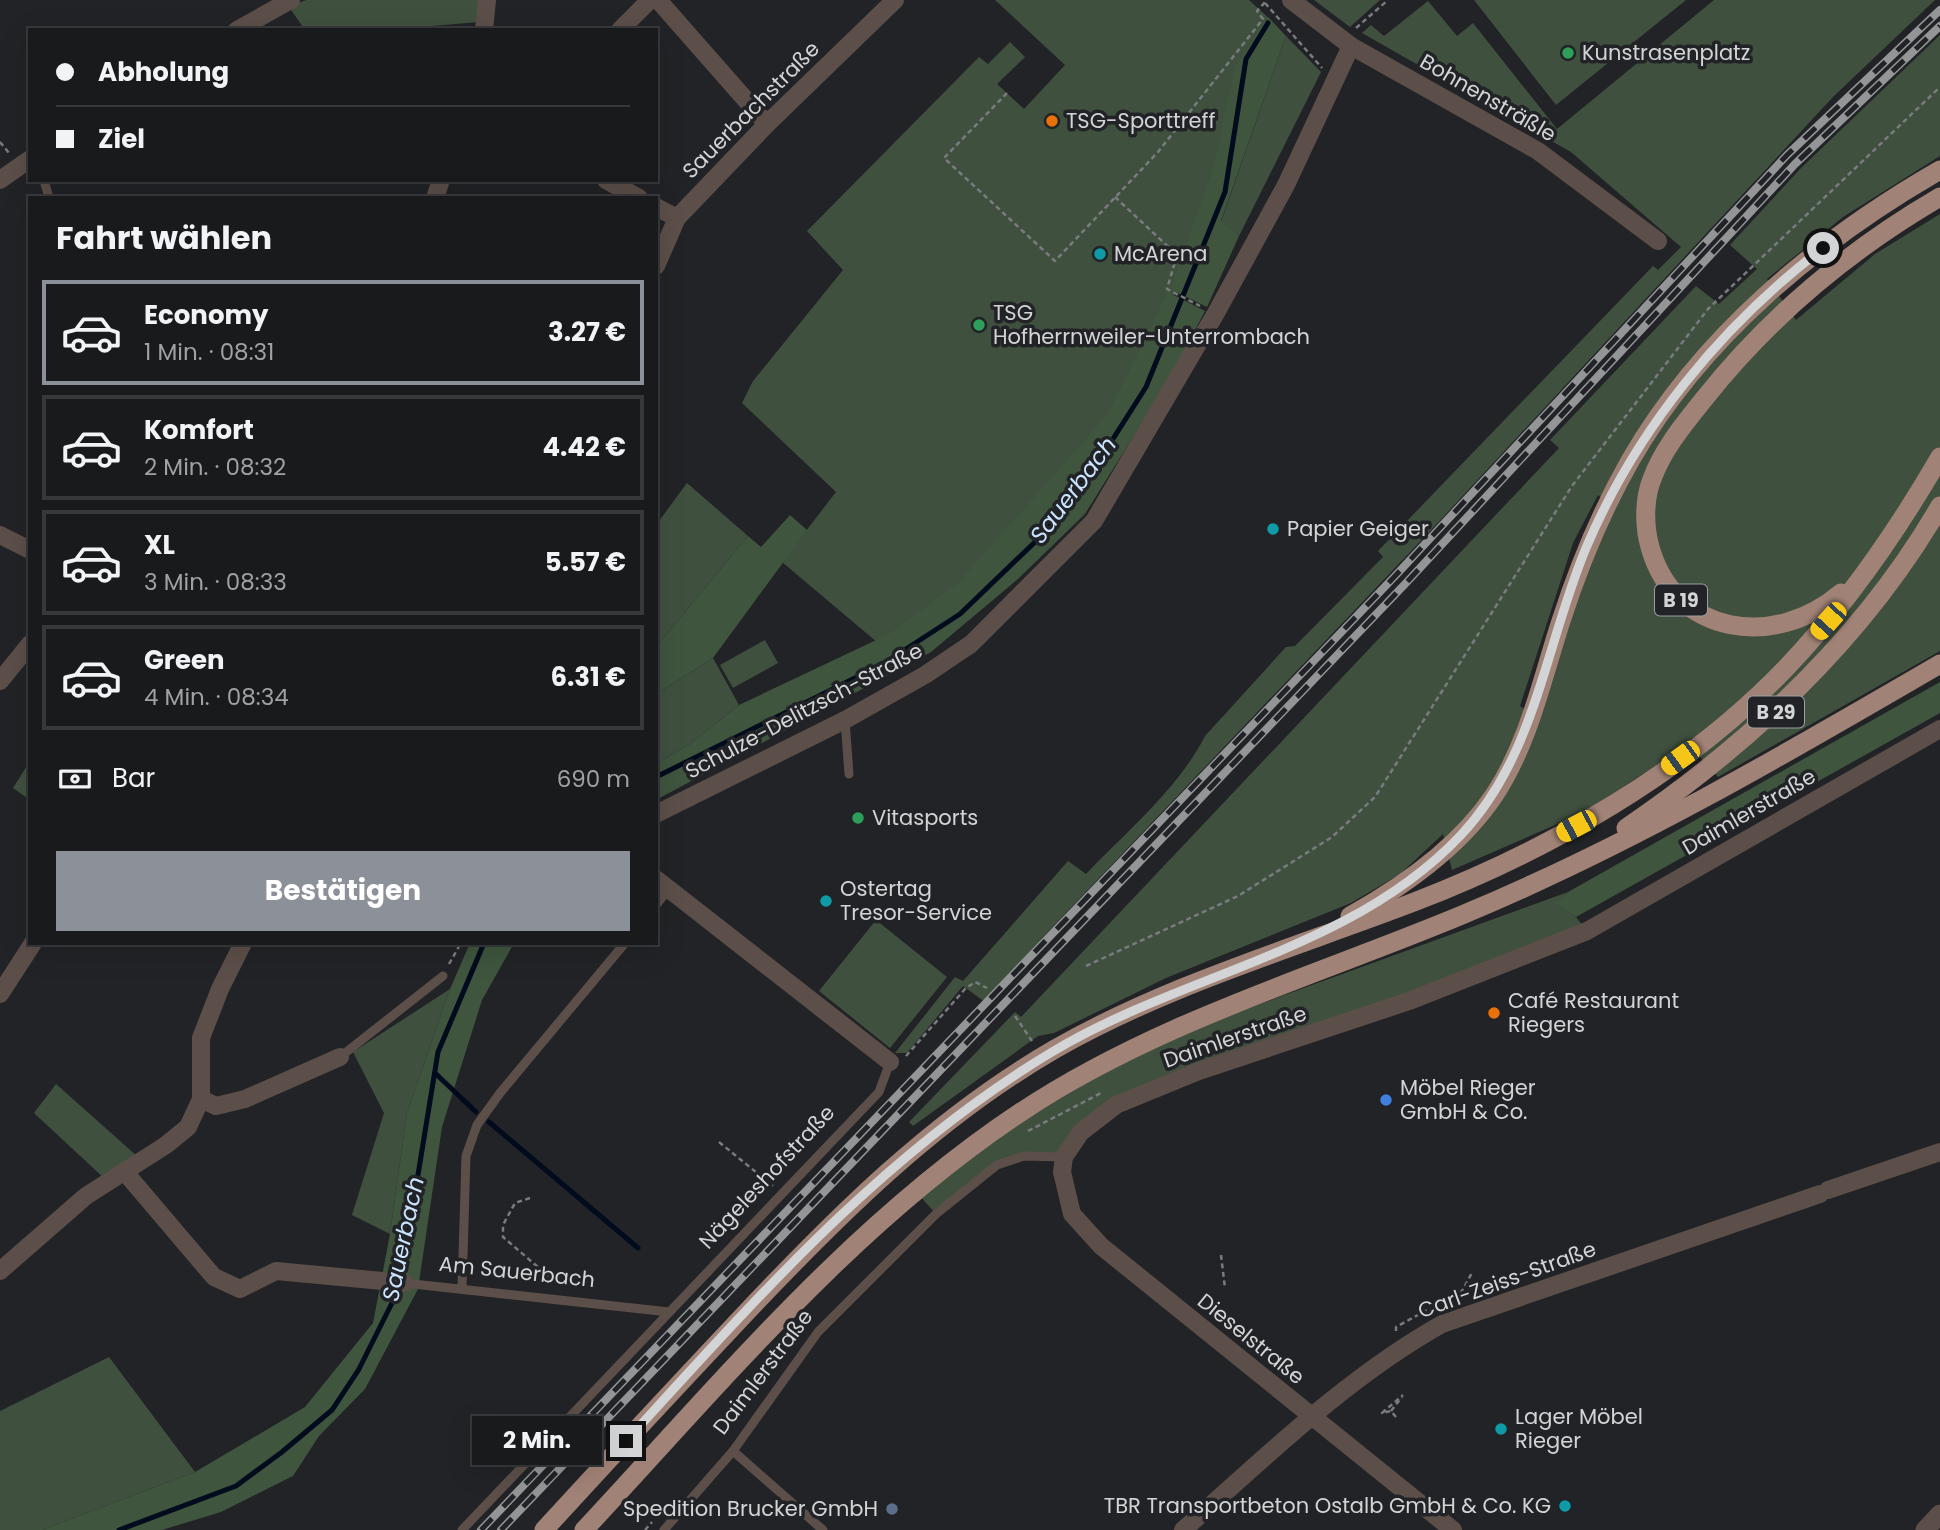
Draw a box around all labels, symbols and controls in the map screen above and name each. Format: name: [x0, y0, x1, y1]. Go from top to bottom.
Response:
street label: Sauerbachstraße: [676, 35, 826, 185]
place label: Kunstrasenplatz: [1582, 38, 1750, 67]
marker: Kunstrasenplatz: [1560, 45, 1576, 61]
street label: Bohnensträßle: [1415, 47, 1562, 148]
text: Abholung: [98, 54, 229, 90]
place label: TSG-Sporttreff: [1066, 106, 1215, 135]
marker: TSG-Sporttreff: [1044, 113, 1060, 129]
text: Ziel: [98, 121, 145, 157]
text: Fahrt wählen: [56, 215, 272, 260]
route start: [1807, 232, 1839, 264]
place label: McArena: [1114, 239, 1207, 268]
marker: McArena: [1092, 246, 1108, 262]
text: Economy: [144, 297, 268, 333]
place label: TSG Hofherrnweiler-Unterrombach: [993, 298, 1310, 351]
icon: car: [60, 301, 123, 364]
text: 3.27 €: [548, 314, 626, 350]
marker: TSG Hofherrnweiler-Unterrombach: [971, 317, 987, 333]
text: 1 Min. · 08:31: [144, 336, 274, 368]
text: Komfort: [144, 412, 254, 448]
icon: car: [60, 416, 123, 479]
text: 4.42 €: [542, 429, 626, 465]
water label: Sauerbach: [1022, 430, 1124, 550]
text: 2 Min. · 08:32: [144, 451, 286, 483]
place label: Papier Geiger: [1287, 514, 1429, 543]
marker: Papier Geiger: [1265, 521, 1281, 537]
text: XL: [144, 527, 175, 563]
icon: car: [60, 531, 123, 594]
text: 5.57 €: [545, 544, 626, 580]
text: 3 Min. · 08:33: [144, 566, 287, 598]
road number: B 19: [1655, 584, 1707, 615]
car: [1807, 598, 1850, 644]
street label: Schulze-Delitzsch-Straße: [680, 636, 927, 786]
text: Green: [144, 642, 225, 678]
icon: car: [60, 646, 123, 709]
text: 6.31 €: [550, 659, 626, 695]
text: 4 Min. · 08:34: [144, 681, 289, 713]
road number: B 29: [1748, 696, 1804, 727]
car: [1657, 737, 1704, 779]
icon: cash: [56, 760, 94, 798]
text: Bar: [112, 760, 155, 796]
street label: Daimlerstraße: [1677, 762, 1821, 862]
text: 690 m: [557, 763, 630, 795]
place label: Vitasports: [872, 803, 978, 832]
car: [1553, 807, 1600, 845]
marker: Vitasports: [850, 810, 866, 826]
button: Bestätigen: [56, 851, 630, 931]
place label: Ostertag Tresor-Service: [840, 874, 992, 927]
marker: Ostertag Tresor-Service: [818, 893, 834, 909]
place label: Café Restaurant Riegers: [1508, 986, 1679, 1039]
street label: Daimlerstraße: [1159, 998, 1310, 1075]
marker: Café Restaurant Riegers: [1486, 1005, 1502, 1021]
place label: Möbel Rieger GmbH & Co.: [1400, 1073, 1536, 1126]
marker: Möbel Rieger GmbH & Co.: [1378, 1092, 1394, 1108]
street label: Nägeleshofstraße: [692, 1098, 841, 1255]
water label: Sauerbach: [374, 1174, 432, 1304]
street label: Carl-Zeiss-Straße: [1414, 1234, 1600, 1325]
street label: Am Sauerbach: [438, 1249, 597, 1294]
street label: Dieselstraße: [1192, 1286, 1311, 1391]
street label: Daimlerstraße: [706, 1303, 819, 1440]
place label: Lager Möbel Rieger: [1515, 1402, 1643, 1455]
callout: 2 Min.: [472, 1416, 602, 1466]
marker: Lager Möbel Rieger: [1493, 1421, 1509, 1437]
text: 2 Min.: [503, 1424, 571, 1456]
route end: [610, 1425, 642, 1457]
place label: TBR Transportbeton Ostalb GmbH & Co. KG: [1104, 1491, 1551, 1520]
place label: Spedition Brucker GmbH: [623, 1494, 878, 1523]
marker: TBR Transportbeton Ostalb GmbH & Co. KG: [1557, 1498, 1573, 1514]
marker: Spedition Brucker GmbH: [884, 1501, 900, 1517]

